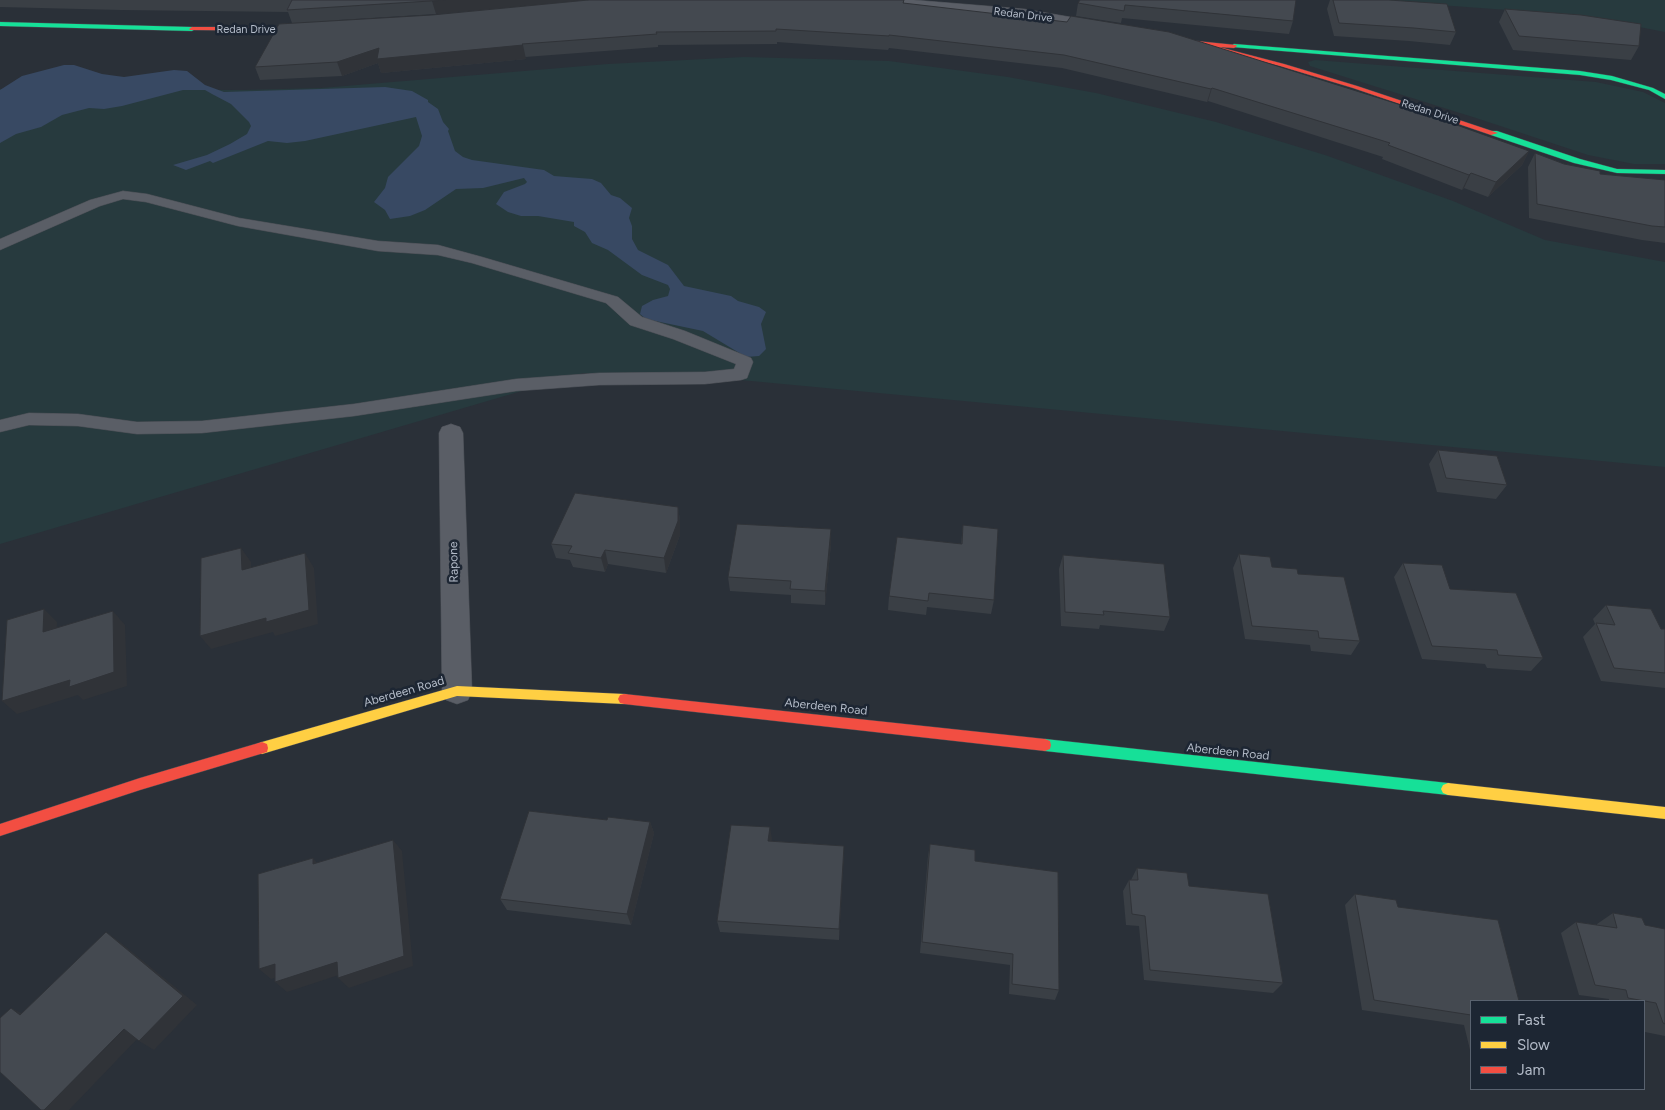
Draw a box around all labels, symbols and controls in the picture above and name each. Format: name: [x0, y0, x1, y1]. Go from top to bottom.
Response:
street label: Redan Drive: [993, 5, 1053, 25]
street label: Redan Drive: [216, 23, 276, 37]
street label: Redan Drive: [1400, 97, 1460, 127]
street label: Rapone: [446, 541, 462, 583]
street label: Aberdeen Road: [362, 674, 446, 710]
street label: Aberdeen Road: [784, 695, 868, 719]
street label: Aberdeen Road: [1186, 740, 1270, 764]
legend: [1470, 1000, 1645, 1090]
text: Fast: [1517, 1011, 1545, 1029]
text: Slow: [1517, 1036, 1550, 1054]
text: Jam: [1517, 1061, 1545, 1079]

